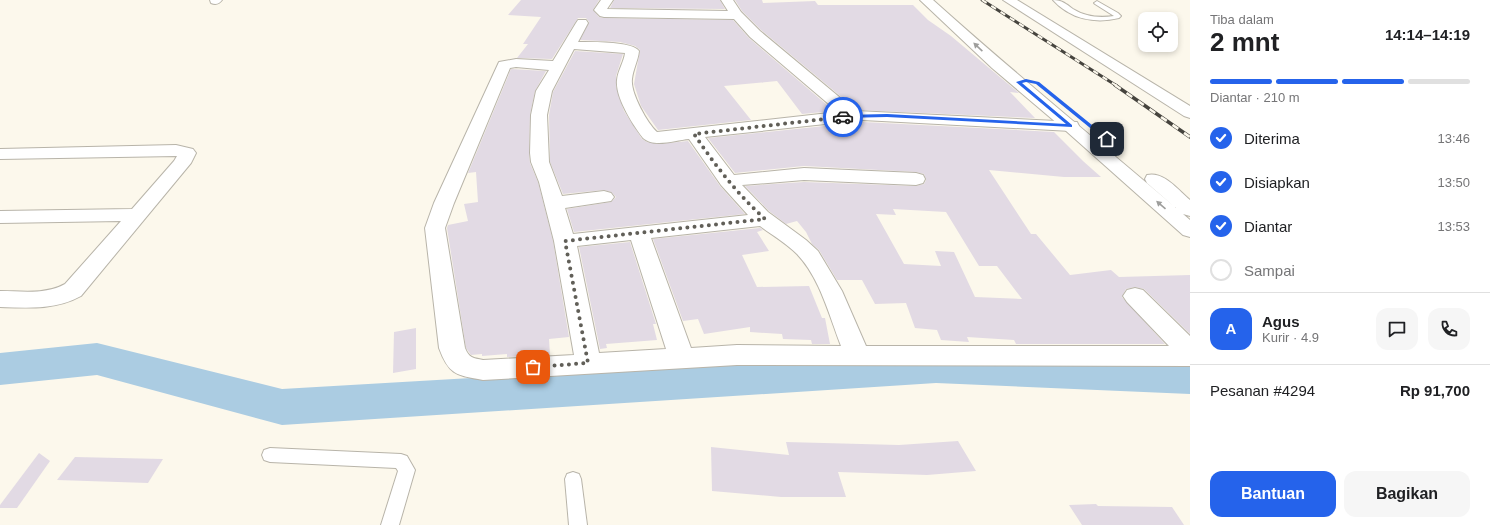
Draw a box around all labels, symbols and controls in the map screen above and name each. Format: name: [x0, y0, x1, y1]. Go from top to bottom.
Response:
map controls: [1138, 12, 1178, 52]
button: locate: [1138, 12, 1178, 52]
text: Tiba dalam: [1210, 12, 1274, 27]
text: 14:14–14:19: [1385, 26, 1470, 43]
text: 2 mnt: [1210, 27, 1279, 57]
one-way arrow: [973, 43, 982, 52]
text: Diantar · 210 m: [1210, 90, 1300, 105]
courier: [823, 97, 863, 137]
icon: car: [832, 106, 854, 128]
pin: [1090, 122, 1124, 156]
icon: check: [1210, 127, 1232, 149]
icon: home: [1096, 128, 1118, 150]
text: Diterima: [1244, 130, 1300, 147]
text: 13:46: [1437, 131, 1470, 146]
icon: check: [1210, 171, 1232, 193]
text: Disiapkan: [1244, 174, 1310, 191]
text: 13:50: [1437, 175, 1470, 190]
one-way arrow: [1156, 201, 1165, 210]
icon: check: [1210, 215, 1232, 237]
text: Diantar: [1244, 218, 1292, 235]
text: 13:53: [1437, 219, 1470, 234]
text: Sampai: [1244, 262, 1295, 279]
button: chat: [1376, 308, 1418, 350]
button: phone: [1428, 308, 1470, 350]
text: Agus: [1262, 313, 1300, 330]
text: A: [1226, 320, 1236, 337]
text: Kurir · 4.9: [1262, 330, 1319, 345]
pin: [516, 350, 550, 384]
icon: bag: [522, 356, 544, 378]
text: Pesanan #4294: [1210, 382, 1315, 399]
text: Rp 91,700: [1400, 382, 1470, 399]
button: Bantuan: [1210, 471, 1336, 517]
button: Bagikan: [1344, 471, 1470, 517]

